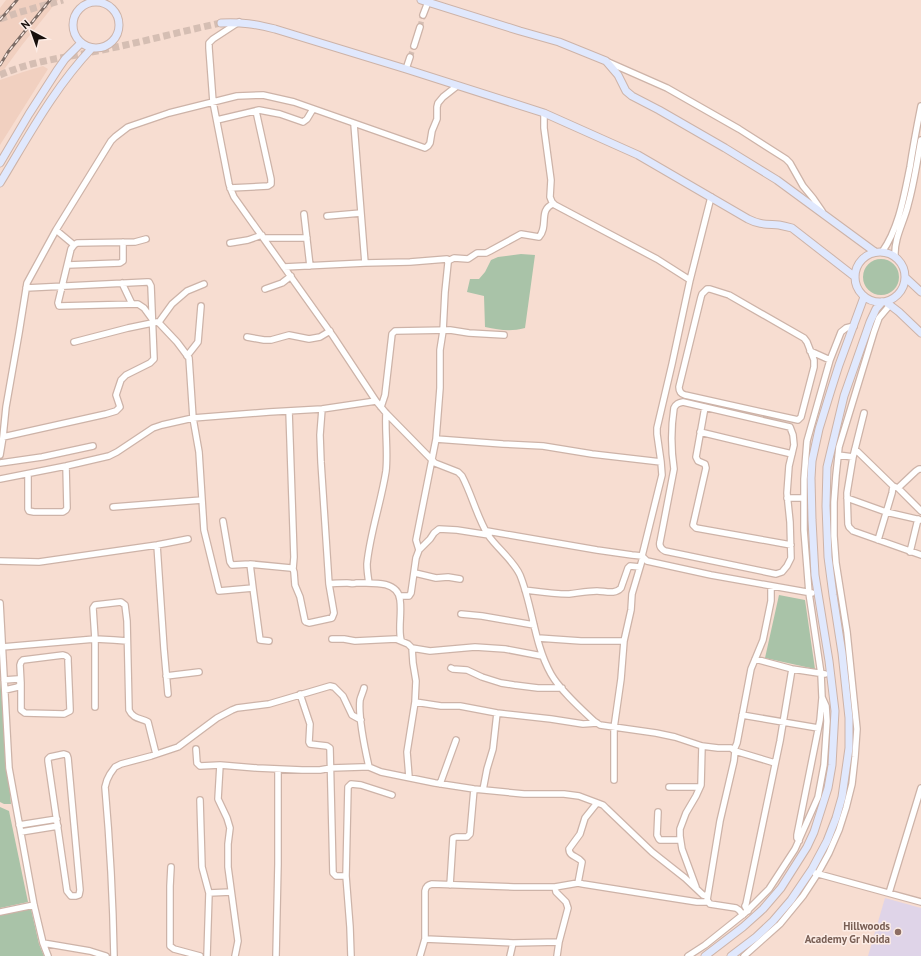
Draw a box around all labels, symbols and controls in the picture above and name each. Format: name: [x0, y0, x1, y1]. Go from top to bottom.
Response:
north arrow: [12, 12, 52, 52]
text: N: [18, 17, 33, 32]
place label: Hillwoods Academy Gr Noida: [805, 919, 890, 946]
marker: Hillwoods Academy Gr Noida: [893, 927, 903, 937]

